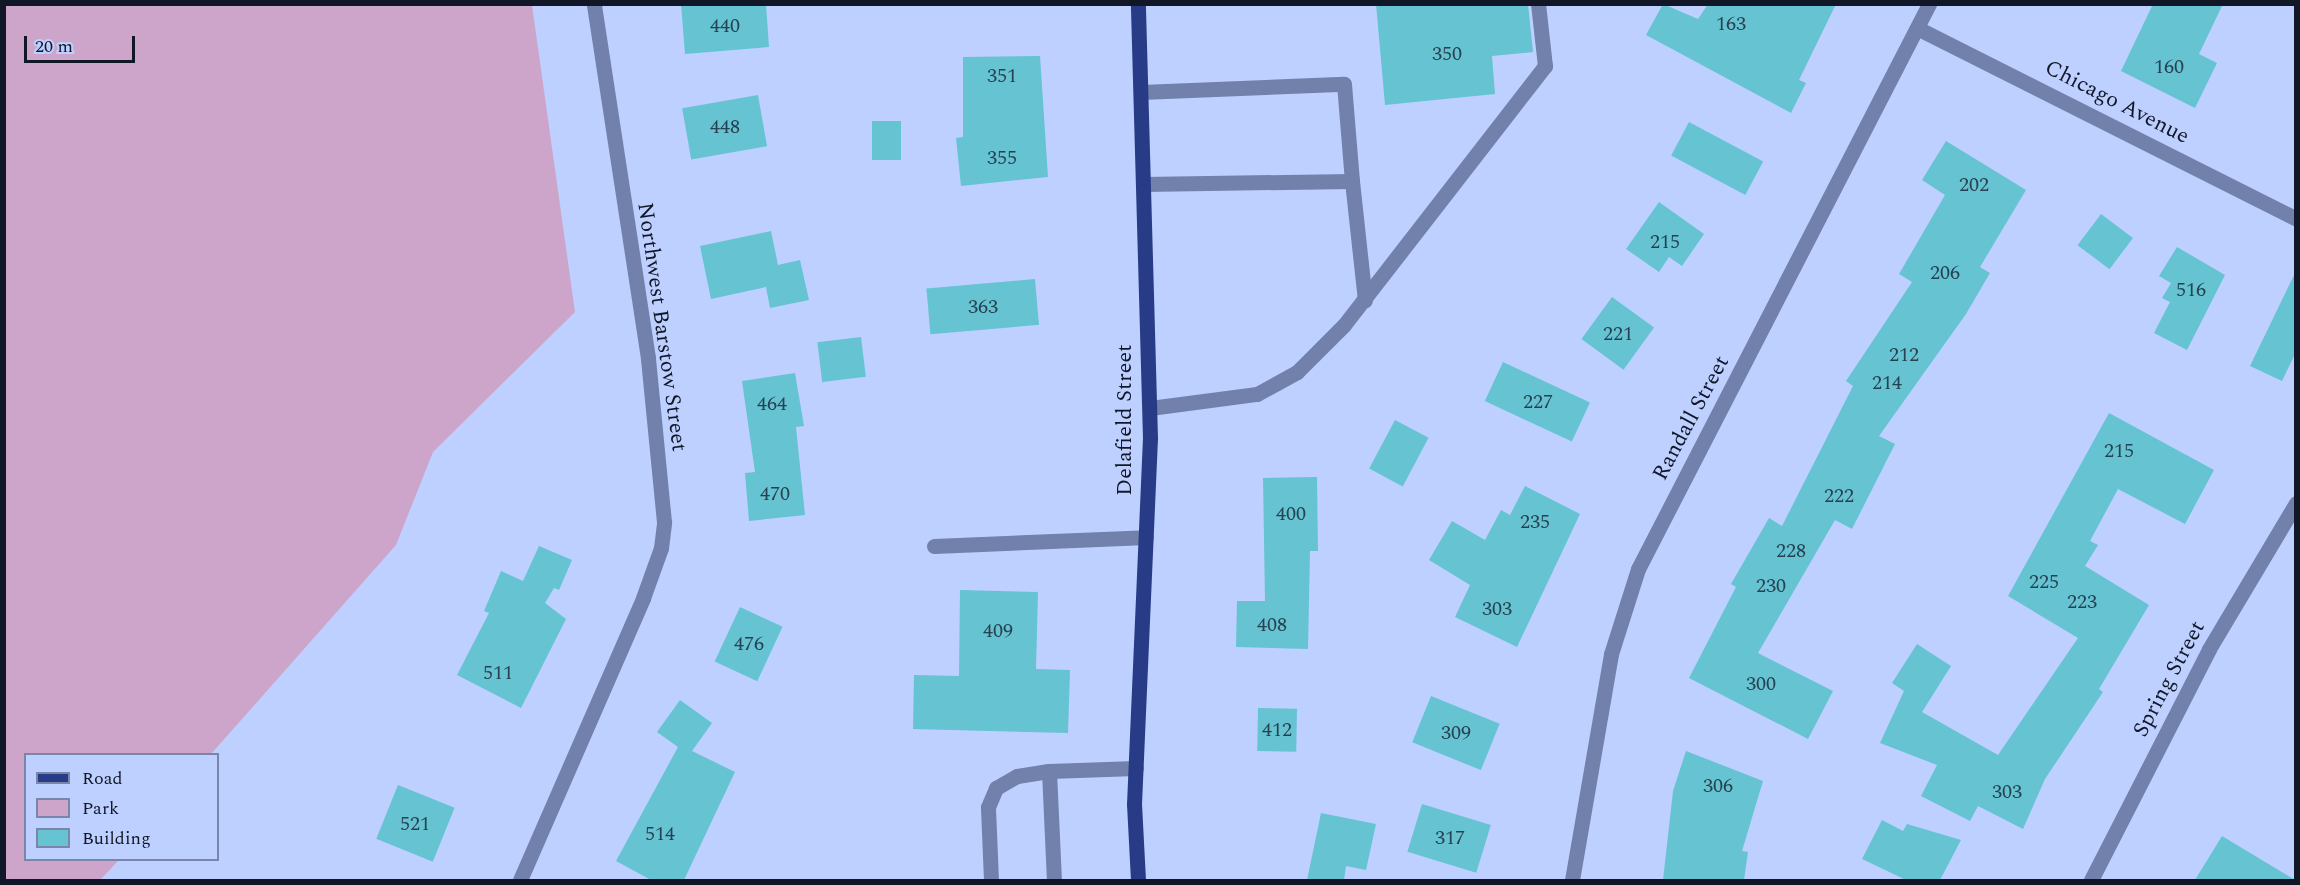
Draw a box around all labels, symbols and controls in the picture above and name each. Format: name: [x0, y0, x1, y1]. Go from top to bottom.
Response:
house number: 163: [1716, 12, 1746, 36]
house number: 440: [710, 14, 740, 38]
scale bar: [27, 24, 138, 62]
text: 20 m: [35, 33, 73, 60]
house number: 350: [1432, 42, 1462, 66]
street label: Chicago Avenue: [2040, 54, 2194, 150]
house number: 160: [2154, 55, 2184, 79]
house number: 351: [987, 64, 1017, 88]
house number: 448: [710, 115, 740, 139]
house number: 355: [987, 146, 1017, 170]
house number: 202: [1959, 173, 1989, 197]
street label: Northwest Barstow Street: [631, 201, 693, 453]
house number: 215: [1650, 230, 1680, 254]
house number: 206: [1930, 261, 1960, 285]
house number: 516: [2176, 278, 2206, 302]
house number: 363: [968, 295, 998, 319]
house number: 221: [1603, 322, 1633, 346]
house number: 212: [1889, 343, 1919, 367]
street label: Delafield Street: [1112, 344, 1138, 496]
street label: Randall Street: [1647, 351, 1735, 485]
house number: 214: [1872, 371, 1902, 395]
house number: 227: [1523, 390, 1553, 414]
house number: 464: [757, 392, 787, 416]
house number: 215: [2104, 439, 2134, 463]
house number: 470: [760, 482, 790, 506]
house number: 222: [1824, 484, 1854, 508]
house number: 400: [1276, 502, 1306, 526]
house number: 235: [1520, 510, 1550, 534]
house number: 228: [1776, 539, 1806, 563]
house number: 225: [2029, 570, 2059, 594]
house number: 230: [1756, 574, 1786, 598]
house number: 223: [2067, 590, 2097, 614]
house number: 303: [1482, 597, 1512, 621]
house number: 408: [1257, 613, 1287, 637]
street label: Spring Street: [2127, 616, 2211, 742]
house number: 409: [983, 619, 1013, 643]
house number: 476: [734, 632, 764, 656]
house number: 511: [483, 661, 513, 685]
house number: 300: [1746, 672, 1776, 696]
house number: 412: [1262, 718, 1292, 742]
house number: 309: [1441, 721, 1471, 745]
legend: [24, 753, 219, 861]
text: Road: [82, 765, 123, 792]
house number: 306: [1703, 774, 1733, 798]
house number: 303: [1992, 780, 2022, 804]
text: Park: [82, 795, 119, 822]
house number: 521: [400, 812, 430, 836]
house number: 514: [645, 822, 675, 846]
text: Building: [82, 825, 151, 852]
house number: 317: [1435, 826, 1465, 850]

